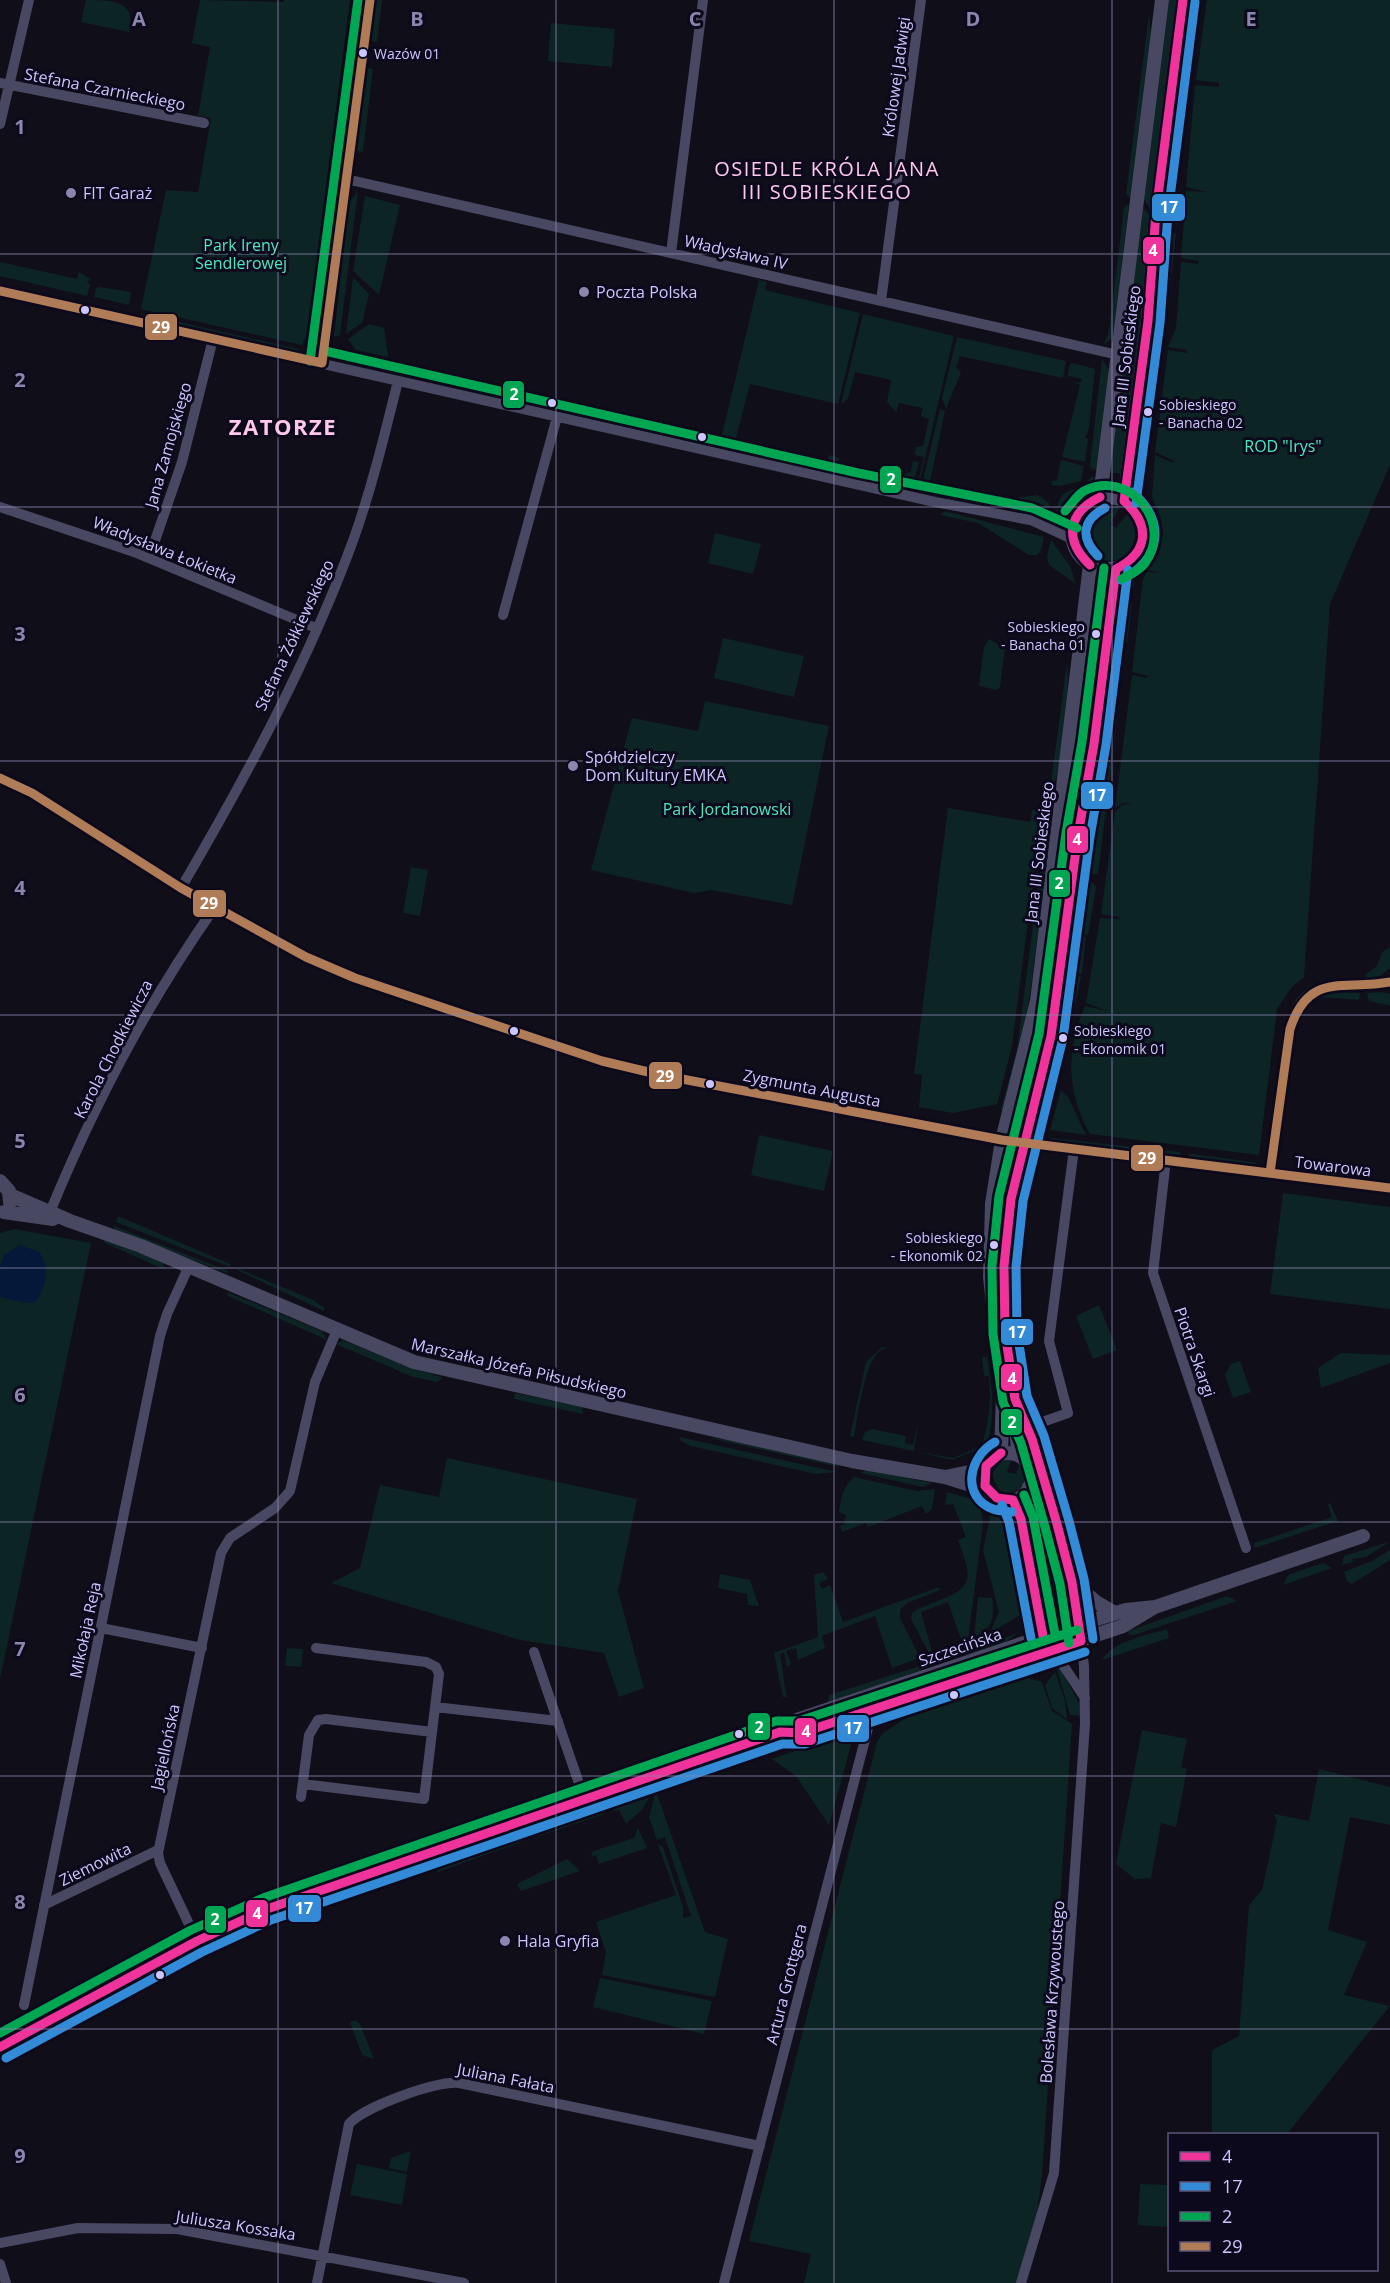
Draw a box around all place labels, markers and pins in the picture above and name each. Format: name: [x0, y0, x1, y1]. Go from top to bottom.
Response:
place label: Wazów 01: [374, 44, 440, 63]
marker: Wazów 01: [357, 47, 369, 59]
place label: FIT Garaż: [83, 182, 152, 204]
marker: FIT Garaż: [64, 186, 78, 200]
place label: Poczta Polska: [596, 281, 697, 303]
marker: Poczta Polska: [577, 285, 591, 299]
unlabelled marker: [79, 304, 91, 316]
place label: Sobieskiego - Banacha 02: [1159, 395, 1243, 432]
unlabelled marker: [546, 397, 558, 409]
marker: Sobieskiego - Banacha 02: [1142, 406, 1154, 418]
unlabelled marker: [696, 431, 708, 443]
place label: Sobieskiego - Banacha 01: [1001, 617, 1085, 654]
marker: Sobieskiego - Banacha 01: [1090, 628, 1102, 640]
place label: Spółdzielczy Dom Kultury EMKA: [585, 746, 727, 786]
marker: Spółdzielczy Dom Kultury EMKA: [566, 759, 580, 773]
place label: Sobieskiego - Ekonomik 01: [1074, 1021, 1166, 1058]
unlabelled marker: [508, 1025, 520, 1037]
marker: Sobieskiego - Ekonomik 01: [1057, 1032, 1069, 1044]
unlabelled marker: [704, 1078, 716, 1090]
place label: Sobieskiego - Ekonomik 02: [891, 1228, 983, 1265]
marker: Sobieskiego - Ekonomik 02: [988, 1239, 1000, 1251]
unlabelled marker: [948, 1689, 960, 1701]
unlabelled marker: [733, 1728, 745, 1740]
place label: Hala Gryfia: [517, 1930, 599, 1952]
marker: Hala Gryfia: [498, 1934, 512, 1948]
unlabelled marker: [154, 1969, 166, 1981]

